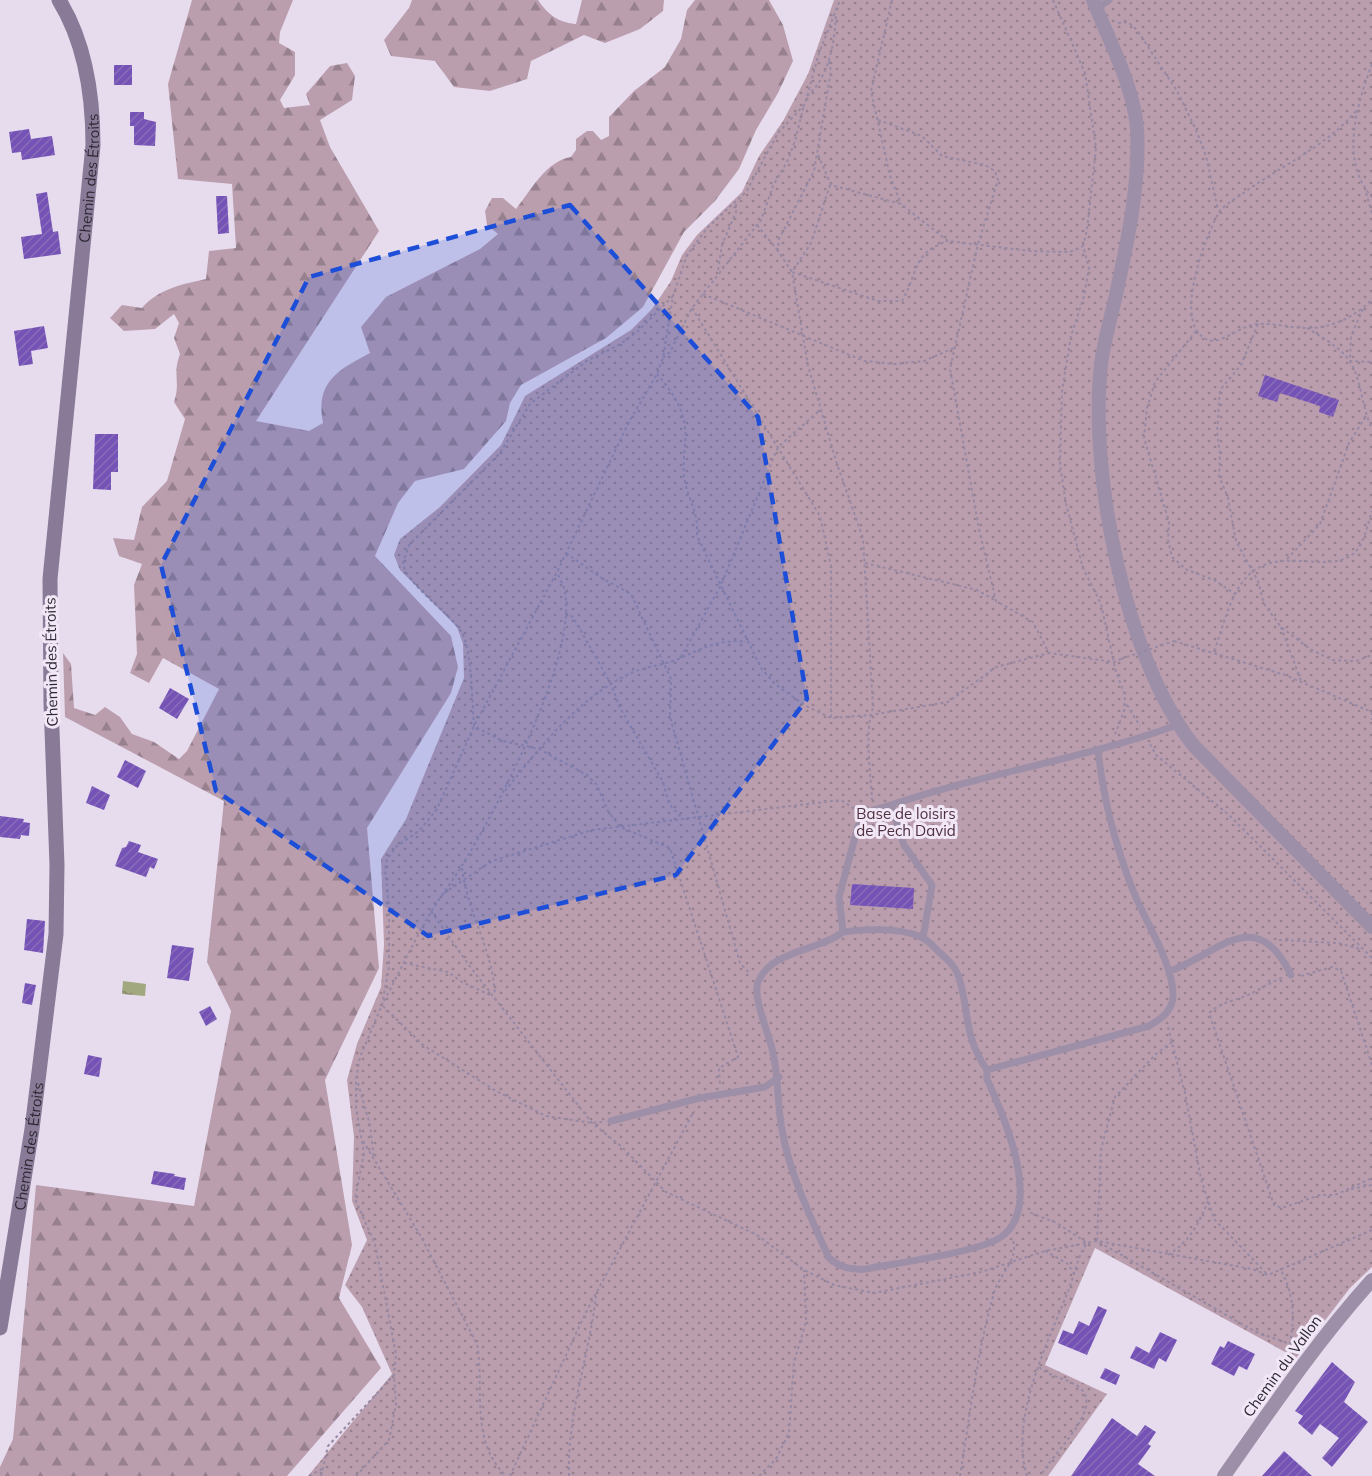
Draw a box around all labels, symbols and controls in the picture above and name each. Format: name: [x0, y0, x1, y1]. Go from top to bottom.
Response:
street label: Chemin des Étroits: [74, 113, 103, 243]
street label: Chemin des Étroits: [40, 597, 62, 727]
park label: Base de loisirs de Pech David: [856, 804, 956, 840]
street label: Chemin des Étroits: [10, 1081, 47, 1212]
street label: Chemin du Vallon: [1239, 1311, 1325, 1421]

